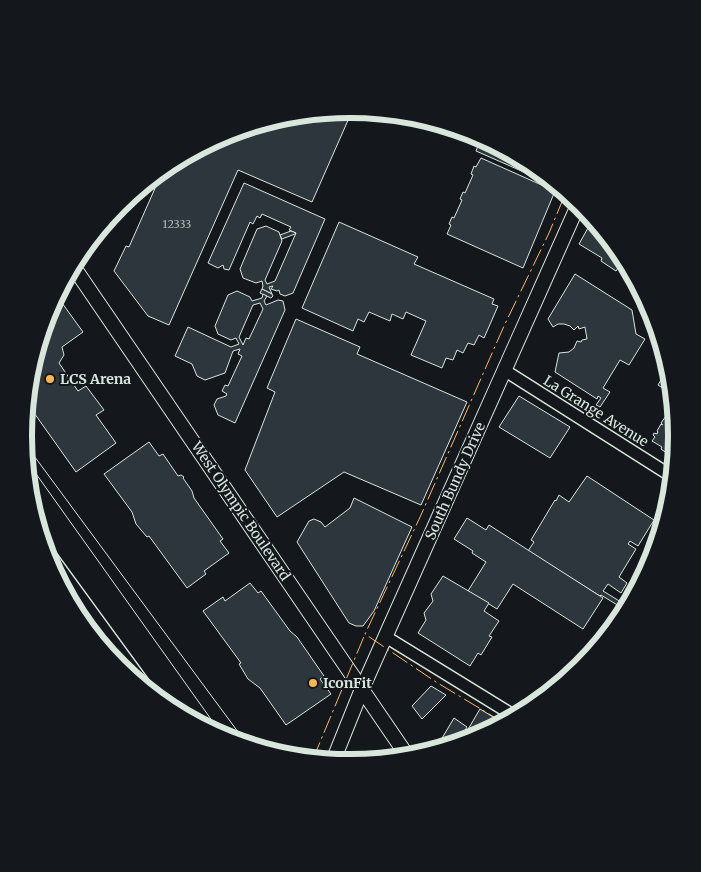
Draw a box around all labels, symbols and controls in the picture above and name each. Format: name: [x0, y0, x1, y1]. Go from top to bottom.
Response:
house number: 12333: [163, 217, 191, 231]
place label: LCS Arena: [60, 370, 131, 388]
street label: La Grange Avenue: [540, 371, 652, 451]
marker: LCS Arena: [44, 373, 56, 385]
street label: South Bundy Drive: [421, 419, 489, 543]
street label: West Olympic Boulevard: [187, 437, 295, 584]
place label: IconFit: [323, 674, 372, 692]
marker: IconFit: [307, 677, 319, 689]

